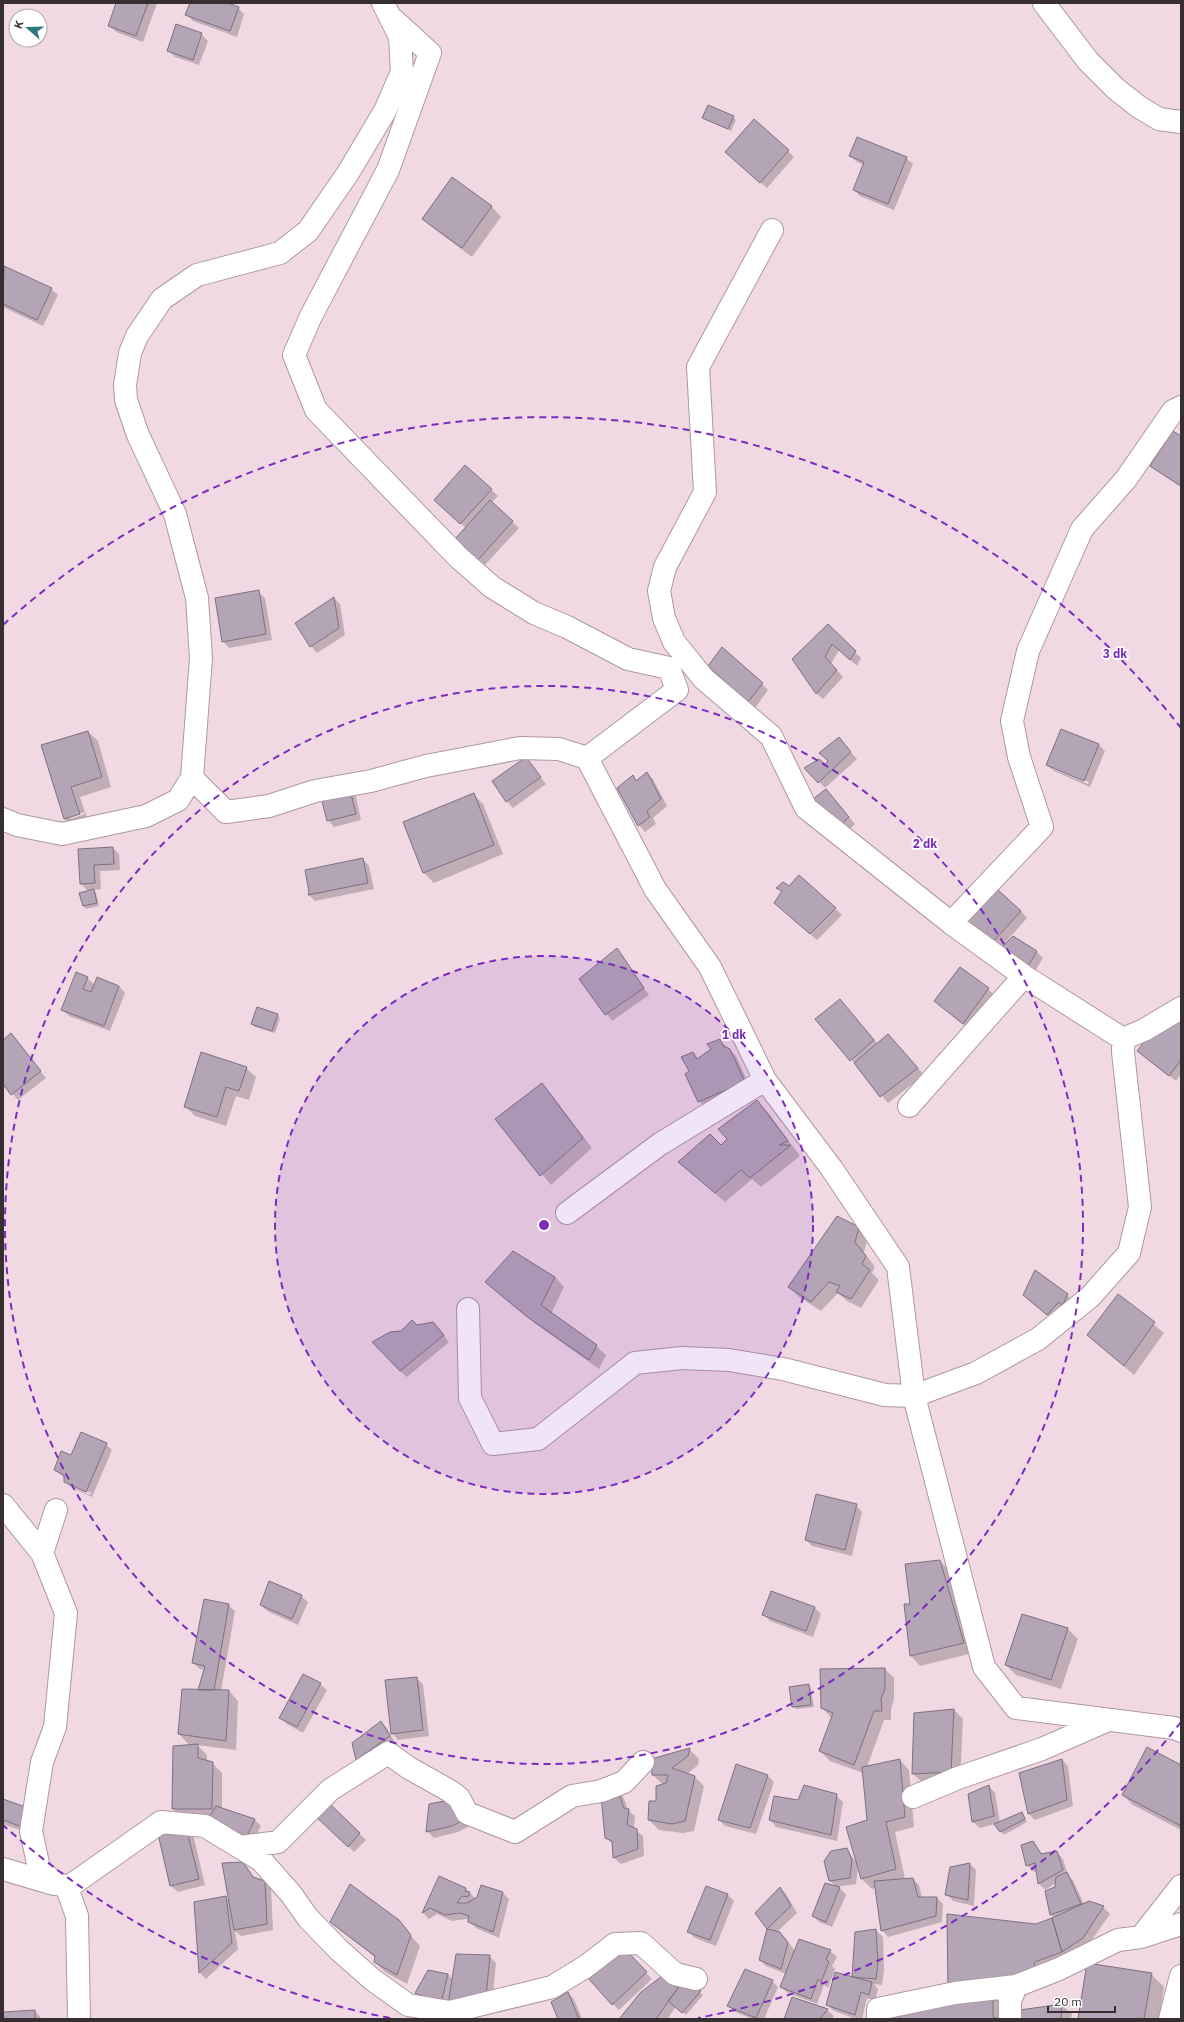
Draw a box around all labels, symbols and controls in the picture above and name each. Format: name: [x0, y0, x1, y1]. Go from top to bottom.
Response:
north arrow: [8, 8, 48, 48]
text: K: [11, 18, 27, 31]
text: 3 dk: [1103, 646, 1127, 661]
text: 2 dk: [913, 836, 937, 851]
text: 1 dk: [722, 1027, 746, 1042]
centre of rings: [537, 1218, 551, 1232]
scale bar: [1048, 1988, 1115, 2014]
text: 20 m: [1054, 1994, 1082, 2009]

